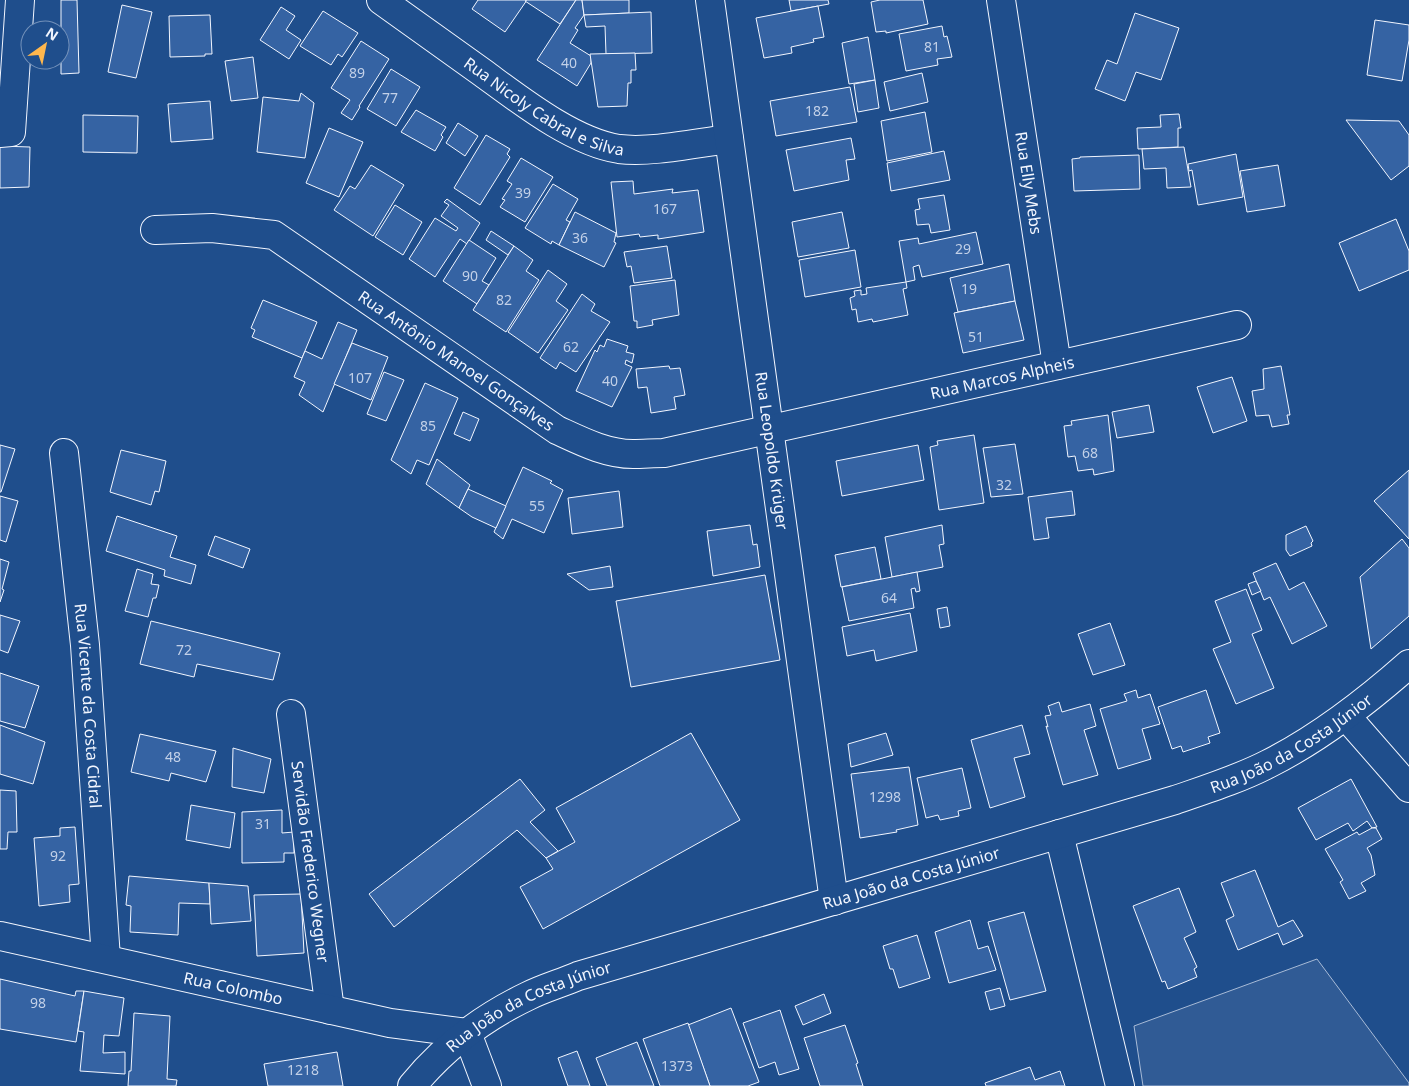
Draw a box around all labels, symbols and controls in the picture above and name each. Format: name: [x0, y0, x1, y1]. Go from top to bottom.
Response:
north arrow: [20, 20, 70, 70]
text: N: [42, 23, 62, 45]
house number: 81: [924, 37, 940, 56]
street label: Rua Nicoly Cabral e Silva: [460, 52, 625, 161]
house number: 40: [561, 53, 577, 72]
house number: 89: [349, 63, 365, 82]
house number: 77: [382, 88, 398, 107]
house number: 182: [805, 101, 829, 120]
street label: Rua Elly Mebs: [1010, 130, 1048, 236]
house number: 39: [515, 183, 531, 202]
house number: 167: [653, 199, 677, 218]
house number: 36: [572, 228, 588, 247]
house number: 29: [955, 239, 971, 258]
house number: 90: [462, 266, 478, 285]
house number: 19: [961, 279, 977, 298]
street label: Rua Antônio Manoel Gonçalves: [354, 285, 559, 436]
house number: 82: [496, 290, 512, 309]
house number: 51: [968, 327, 984, 346]
house number: 62: [563, 337, 579, 356]
street label: Rua Marcos Alpheis: [928, 351, 1076, 404]
house number: 107: [348, 368, 372, 387]
street label: Rua Leopoldo Krüger: [750, 370, 794, 532]
house number: 40: [602, 371, 618, 390]
house number: 85: [420, 416, 436, 435]
house number: 68: [1082, 443, 1098, 462]
house number: 32: [996, 475, 1012, 494]
house number: 55: [529, 496, 545, 515]
house number: 64: [881, 588, 897, 607]
street label: Rua Vicente da Costa Cidral: [70, 602, 107, 809]
house number: 72: [176, 640, 192, 659]
street label: Rua João da Costa Júnior: [1207, 688, 1377, 798]
house number: 48: [165, 747, 181, 766]
street label: Servidão Frederico Wegner: [286, 760, 335, 964]
house number: 1298: [869, 787, 901, 806]
house number: 31: [255, 814, 271, 833]
street label: Rua João da Costa Júnior: [820, 841, 1003, 914]
house number: 92: [50, 846, 66, 865]
street label: Rua João da Costa Júnior: [441, 956, 614, 1057]
street label: Rua Colombo: [182, 966, 285, 1010]
house number: 98: [30, 993, 46, 1012]
house number: 1373: [661, 1056, 693, 1075]
house number: 1218: [287, 1060, 319, 1079]

